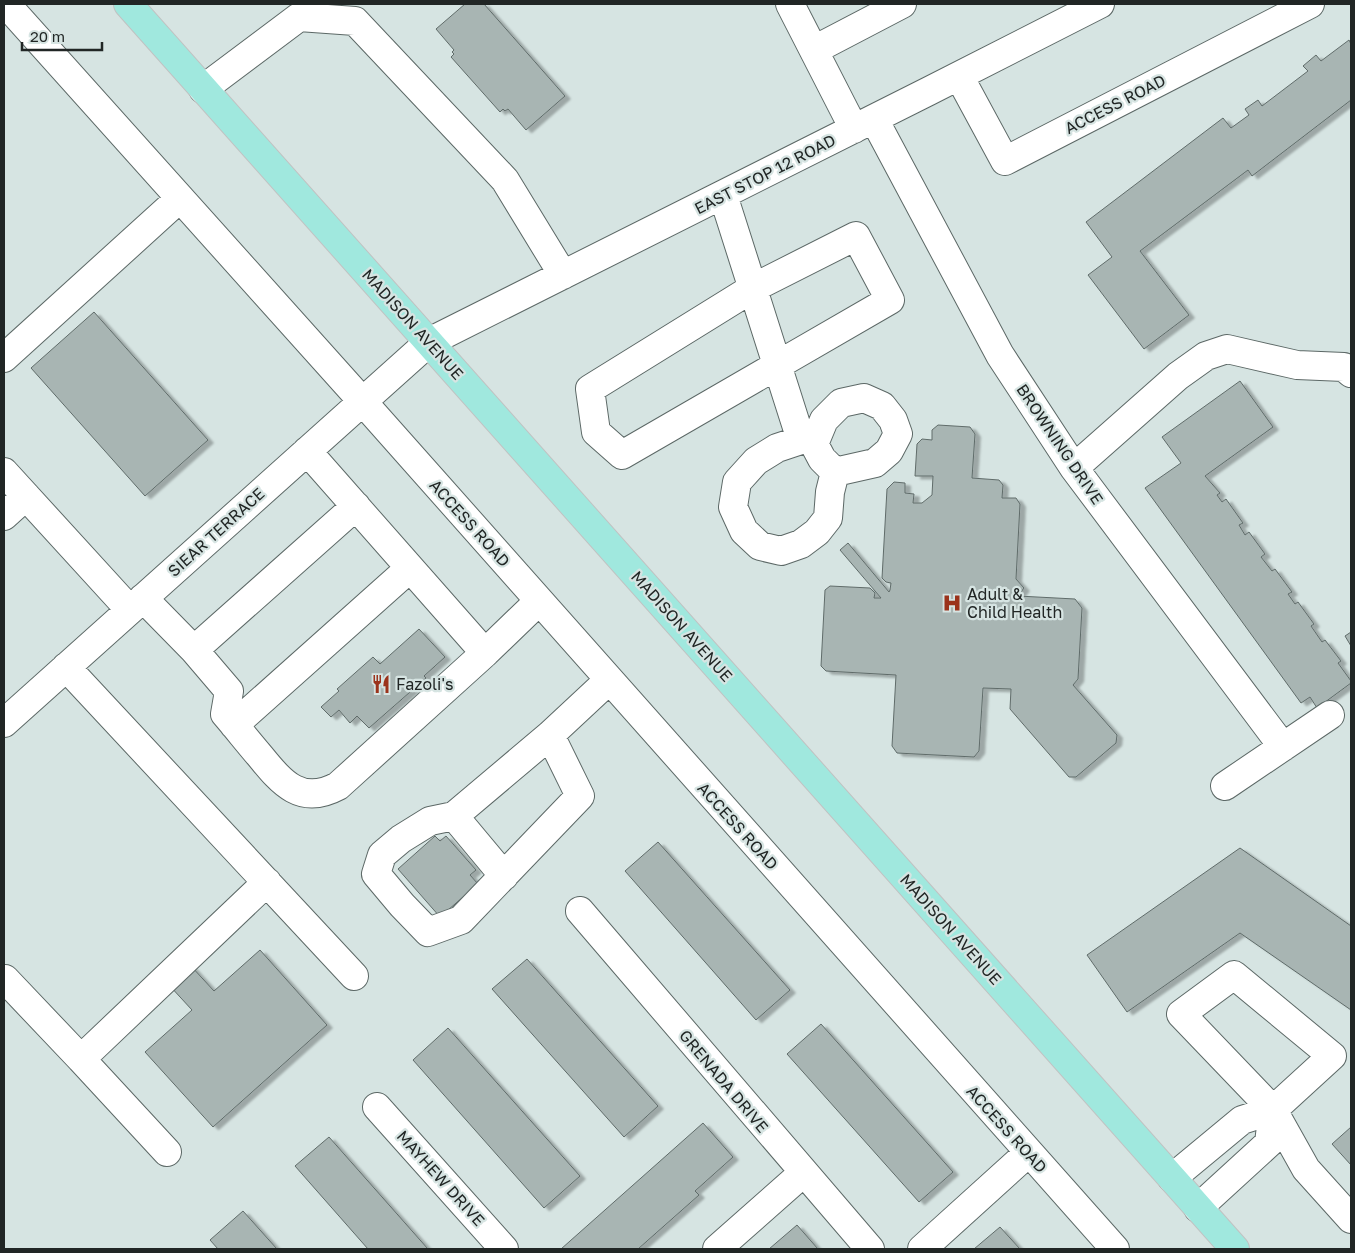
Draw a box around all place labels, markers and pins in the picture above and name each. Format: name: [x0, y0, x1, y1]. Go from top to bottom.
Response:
place label: Adult & Child Health: [967, 584, 1062, 622]
hospital icon: Adult & Child Health: [941, 592, 963, 614]
restaurant icon: Fazoli's: [370, 673, 392, 695]
place label: Fazoli's: [396, 674, 453, 694]

